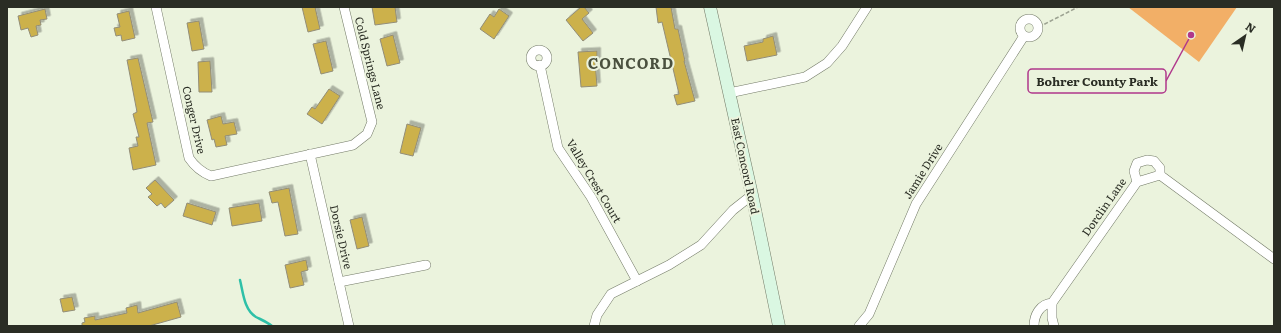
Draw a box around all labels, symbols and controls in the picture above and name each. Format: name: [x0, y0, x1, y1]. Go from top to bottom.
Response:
street label: Cold Springs Lane: [352, 15, 390, 111]
north arrow: [1225, 16, 1265, 56]
text: N: [1243, 18, 1259, 36]
district label: CONCORD: [588, 51, 674, 74]
callout: Bohrer County Park: [1028, 69, 1166, 93]
text: Bohrer County Park: [1036, 72, 1159, 90]
street label: Conger Drive: [179, 84, 211, 156]
street label: East Concord Road: [728, 116, 764, 216]
street label: Valley Crest Court: [563, 136, 627, 226]
street label: Jamie Drive: [899, 139, 946, 201]
street label: Dorclin Lane: [1077, 174, 1129, 239]
street label: Dorsie Drive: [327, 203, 357, 271]

